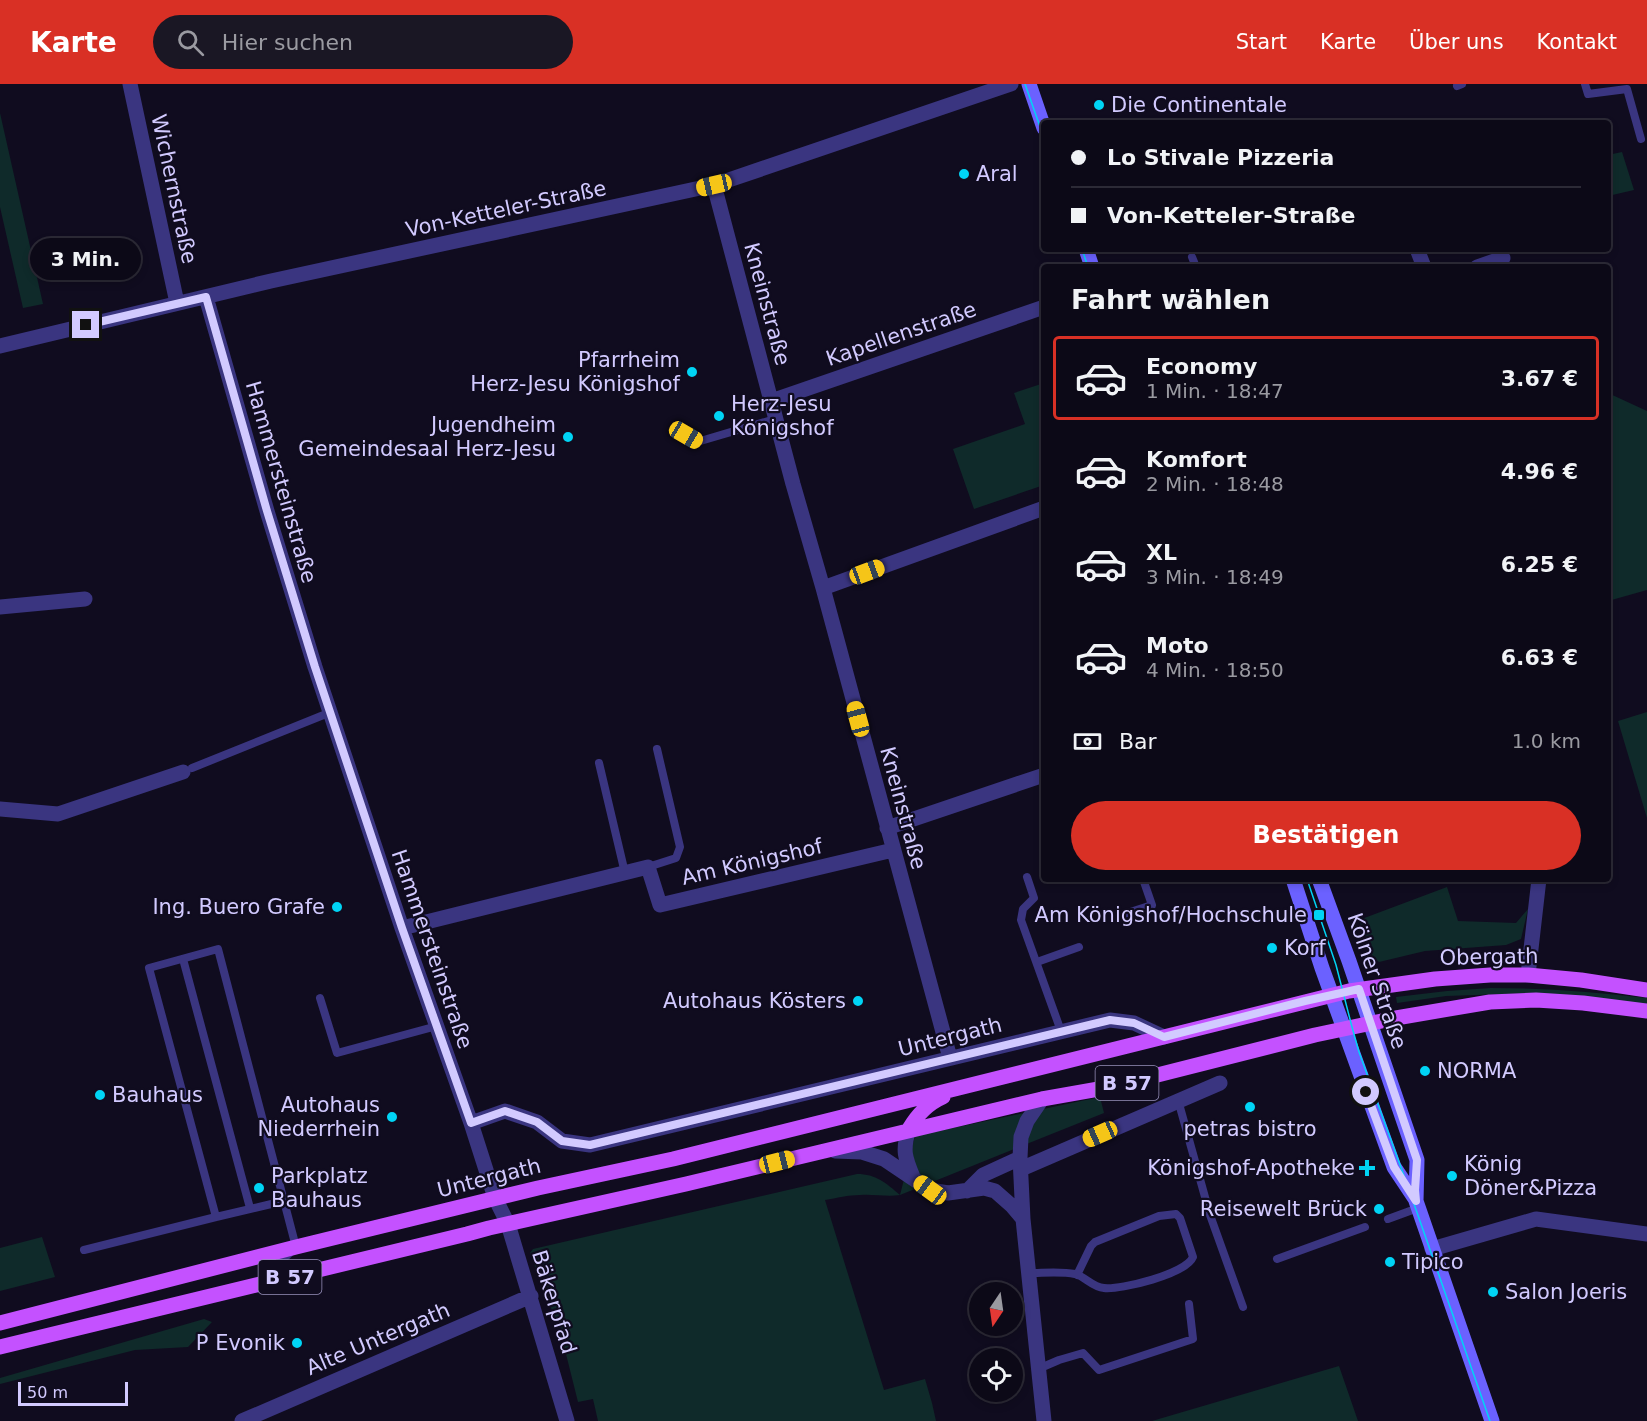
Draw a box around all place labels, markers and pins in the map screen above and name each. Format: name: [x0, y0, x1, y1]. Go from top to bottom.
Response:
place label: Die Continentale: [1111, 93, 1287, 117]
marker: Die Continentale: [1092, 98, 1106, 112]
place label: Aral: [976, 162, 1018, 186]
marker: Aral: [957, 167, 971, 181]
place label: Pfarrheim Herz-Jesu Königshof: [470, 348, 681, 396]
marker: Pfarrheim Herz-Jesu Königshof: [685, 365, 699, 379]
place label: Herz-Jesu Königshof: [731, 392, 834, 440]
marker: Herz-Jesu Königshof: [712, 409, 726, 423]
place label: Jugendheim Gemeindesaal Herz-Jesu: [298, 413, 556, 461]
marker: Jugendheim Gemeindesaal Herz-Jesu: [561, 430, 575, 444]
place label: Ing. Buero Grafe: [152, 895, 325, 919]
marker: Ing. Buero Grafe: [330, 900, 344, 914]
place label: Am Königshof/Hochschule: [1035, 903, 1307, 927]
marker: Am Königshof/Hochschule: [1312, 908, 1326, 922]
place label: Korf: [1284, 936, 1326, 960]
marker: Korf: [1265, 941, 1279, 955]
place label: Autohaus Kösters: [663, 989, 846, 1013]
marker: Autohaus Kösters: [851, 994, 865, 1008]
place label: NORMA: [1437, 1059, 1517, 1083]
marker: NORMA: [1418, 1064, 1432, 1078]
place label: Bauhaus: [112, 1083, 203, 1107]
marker: Bauhaus: [93, 1088, 107, 1102]
place label: Autohaus Niederrhein: [257, 1093, 380, 1141]
marker: petras bistro: [1243, 1100, 1257, 1114]
marker: Autohaus Niederrhein: [385, 1110, 399, 1124]
place label: petras bistro: [1184, 1117, 1316, 1141]
place label: König Döner&Pizza: [1464, 1152, 1597, 1200]
place label: Königshof-Apotheke: [1147, 1156, 1355, 1180]
marker: Königshof-Apotheke: [1360, 1161, 1374, 1175]
place label: Parkplatz Bauhaus: [271, 1164, 368, 1212]
marker: König Döner&Pizza: [1445, 1169, 1459, 1183]
marker: Parkplatz Bauhaus: [252, 1181, 266, 1195]
place label: Reisewelt Brück: [1200, 1197, 1368, 1221]
marker: Reisewelt Brück: [1372, 1202, 1386, 1216]
place label: Tipico: [1401, 1250, 1464, 1274]
marker: Tipico: [1383, 1255, 1397, 1269]
place label: Salon Joeris: [1505, 1280, 1627, 1304]
marker: Salon Joeris: [1486, 1285, 1500, 1299]
place label: P Evonik: [196, 1331, 286, 1355]
marker: P Evonik: [290, 1336, 304, 1350]

